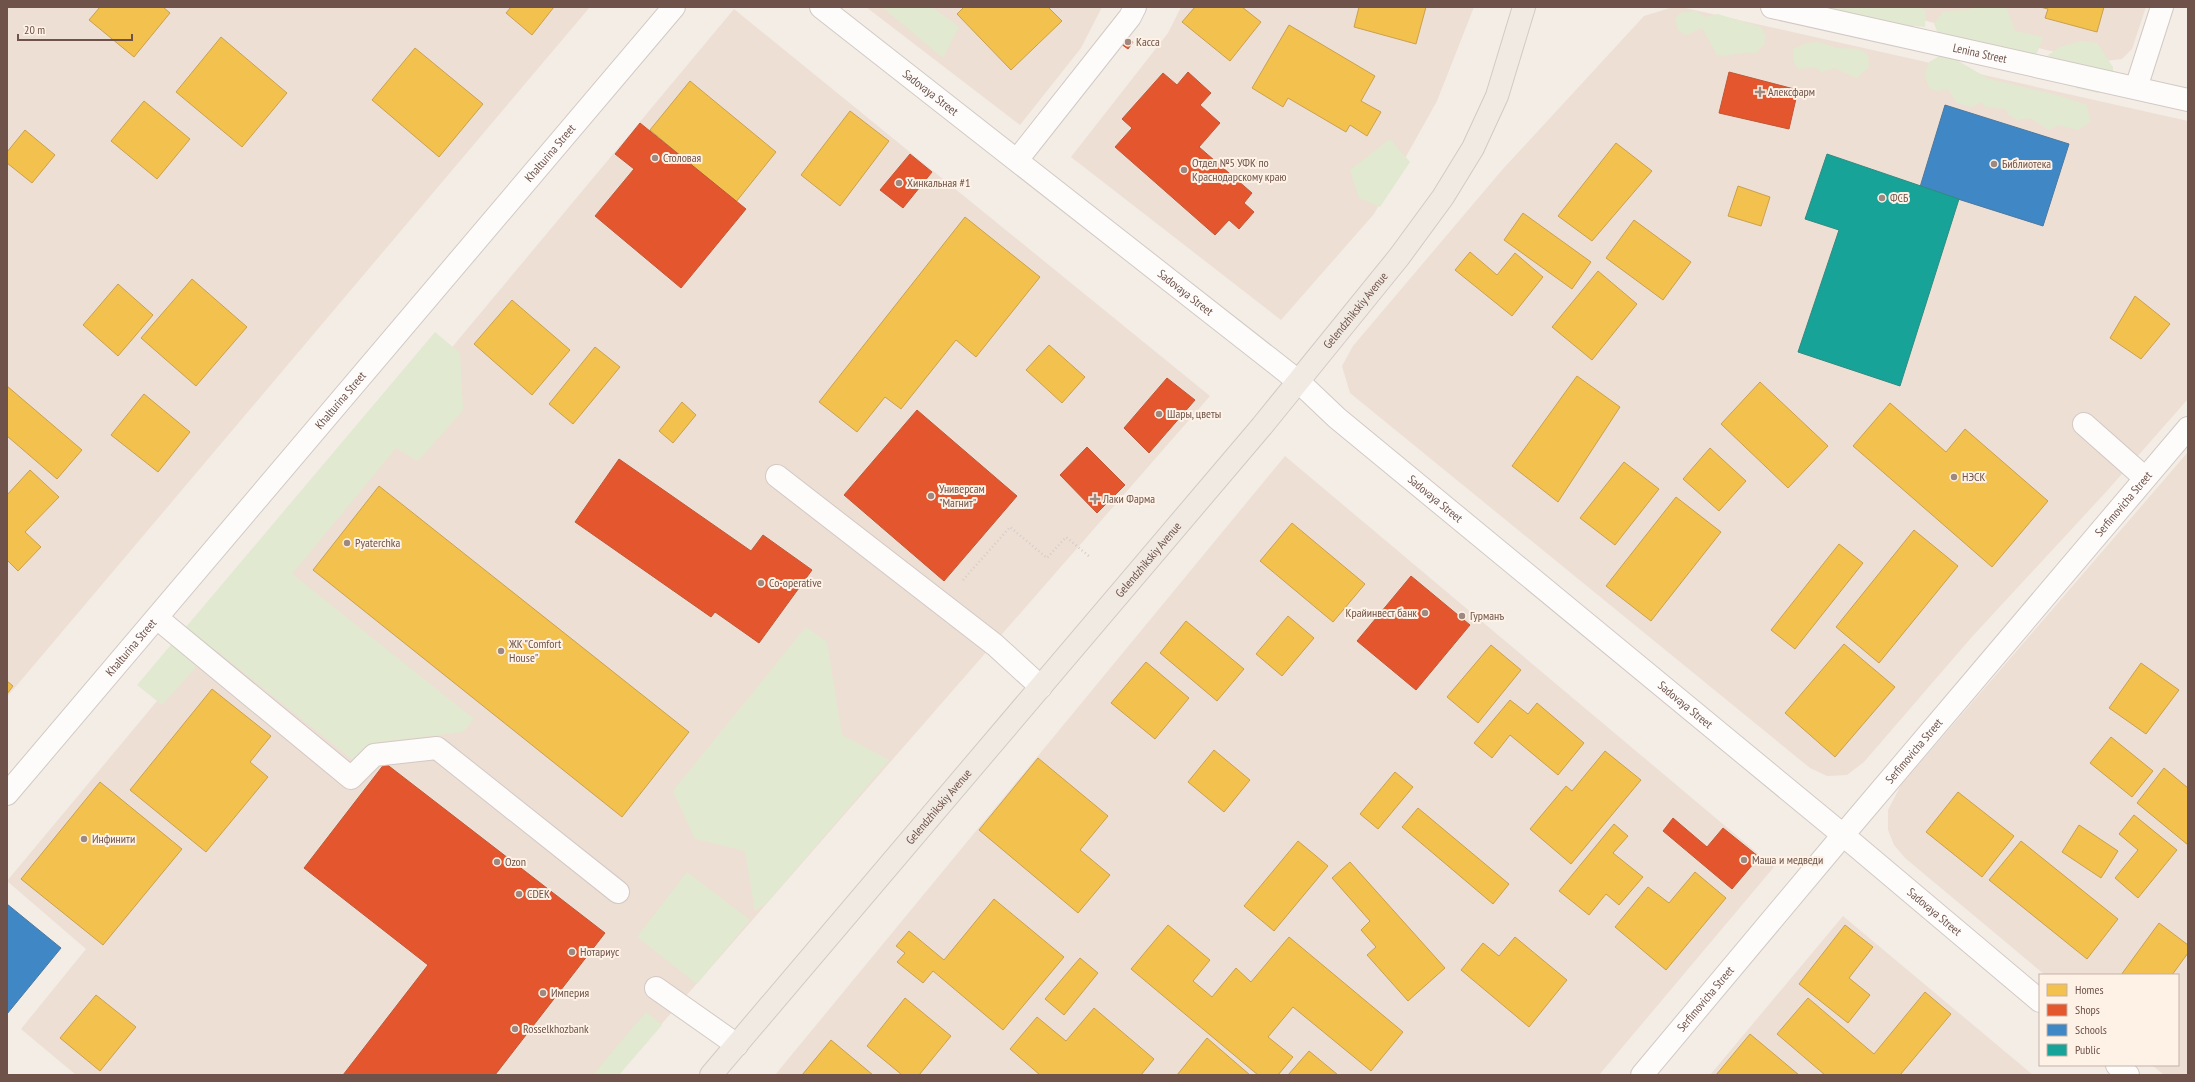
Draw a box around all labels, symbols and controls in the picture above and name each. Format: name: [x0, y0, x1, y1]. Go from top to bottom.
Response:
scale bar: [18, 16, 132, 42]
text: 20 m: [24, 22, 45, 37]
place label: Касса: [1136, 34, 1160, 49]
marker: Касса: [1123, 37, 1133, 47]
street label: Lenina Street: [1952, 40, 2009, 66]
street label: Sadovaya Street: [900, 66, 962, 119]
place label: Алексфарм: [1768, 84, 1815, 99]
marker: Алексфарм: [1755, 87, 1765, 97]
street label: Khalturina Street: [521, 120, 579, 185]
place label: Столовая: [663, 150, 701, 165]
marker: Столовая: [650, 153, 660, 163]
place label: Отдел №5 УФК по Краснодарскому краю: [1192, 155, 1287, 184]
place label: Библиотека: [2002, 156, 2051, 171]
marker: Библиотека: [1989, 159, 1999, 169]
marker: Отдел №5 УФК по Краснодарскому краю: [1179, 165, 1189, 175]
place label: Хинкальная #1: [907, 175, 970, 190]
marker: Хинкальная #1: [894, 178, 904, 188]
place label: ФСБ: [1890, 190, 1908, 205]
marker: ФСБ: [1877, 193, 1887, 203]
street label: Sadovaya Street: [1155, 266, 1217, 319]
street label: Gelendzhikskiy Avenue: [1320, 269, 1391, 352]
street label: Khalturina Street: [312, 368, 369, 432]
place label: Шары, цветы: [1167, 406, 1221, 421]
marker: Шары, цветы: [1154, 409, 1164, 419]
street label: Serfimovicha Street: [2091, 468, 2155, 539]
place label: НЭСК: [1962, 469, 1986, 484]
street label: Sadovaya Street: [1405, 472, 1466, 526]
marker: НЭСК: [1949, 472, 1959, 482]
place label: Универсам "Магнит": [939, 481, 985, 510]
marker: Универсам "Магнит": [926, 491, 936, 501]
place label: Лаки Фарма: [1102, 491, 1155, 506]
marker: Лаки Фарма: [1090, 494, 1100, 504]
street label: Gelendzhikskiy Avenue: [1112, 519, 1184, 600]
place label: Pyaterchka: [355, 535, 400, 550]
marker: Pyaterchka: [342, 538, 352, 548]
place label: Co-operative: [769, 575, 822, 590]
marker: Co-operative: [756, 578, 766, 588]
place label: Крайинвест банк: [1346, 605, 1417, 620]
marker: Крайинвест банк: [1420, 608, 1430, 618]
place label: Гурманъ: [1470, 608, 1504, 623]
marker: Гурманъ: [1457, 611, 1467, 621]
street label: Khalturina Street: [102, 615, 160, 679]
place label: ЖК "Comfort House": [508, 636, 562, 665]
marker: ЖК "Comfort House": [496, 646, 506, 656]
street label: Sadovaya Street: [1655, 678, 1716, 732]
street label: Serfimovicha Street: [1882, 715, 1946, 786]
street label: Gelendzhikskiy Avenue: [902, 766, 975, 847]
place label: Инфинити: [92, 831, 135, 846]
marker: Инфинити: [79, 834, 89, 844]
place label: Маша и медведи: [1752, 852, 1823, 867]
place label: Ozon: [505, 854, 526, 869]
marker: Маша и медведи: [1739, 855, 1749, 865]
marker: Ozon: [492, 857, 502, 867]
street label: Sadovaya Street: [1904, 884, 1965, 939]
place label: CDEK: [527, 886, 550, 901]
marker: CDEK: [514, 889, 524, 899]
place label: Нотариус: [580, 944, 620, 959]
marker: Нотариус: [567, 947, 577, 957]
street label: Serfimovicha Street: [1674, 963, 1737, 1035]
legend: [2039, 974, 2179, 1066]
text: Homes: [2075, 982, 2103, 997]
place label: Империя: [551, 985, 589, 1000]
marker: Империя: [538, 988, 548, 998]
text: Shops: [2075, 1002, 2100, 1017]
place label: Rosselkhozbank: [523, 1021, 589, 1036]
text: Schools: [2075, 1022, 2107, 1037]
marker: Rosselkhozbank: [510, 1024, 520, 1034]
text: Public: [2075, 1042, 2101, 1057]

